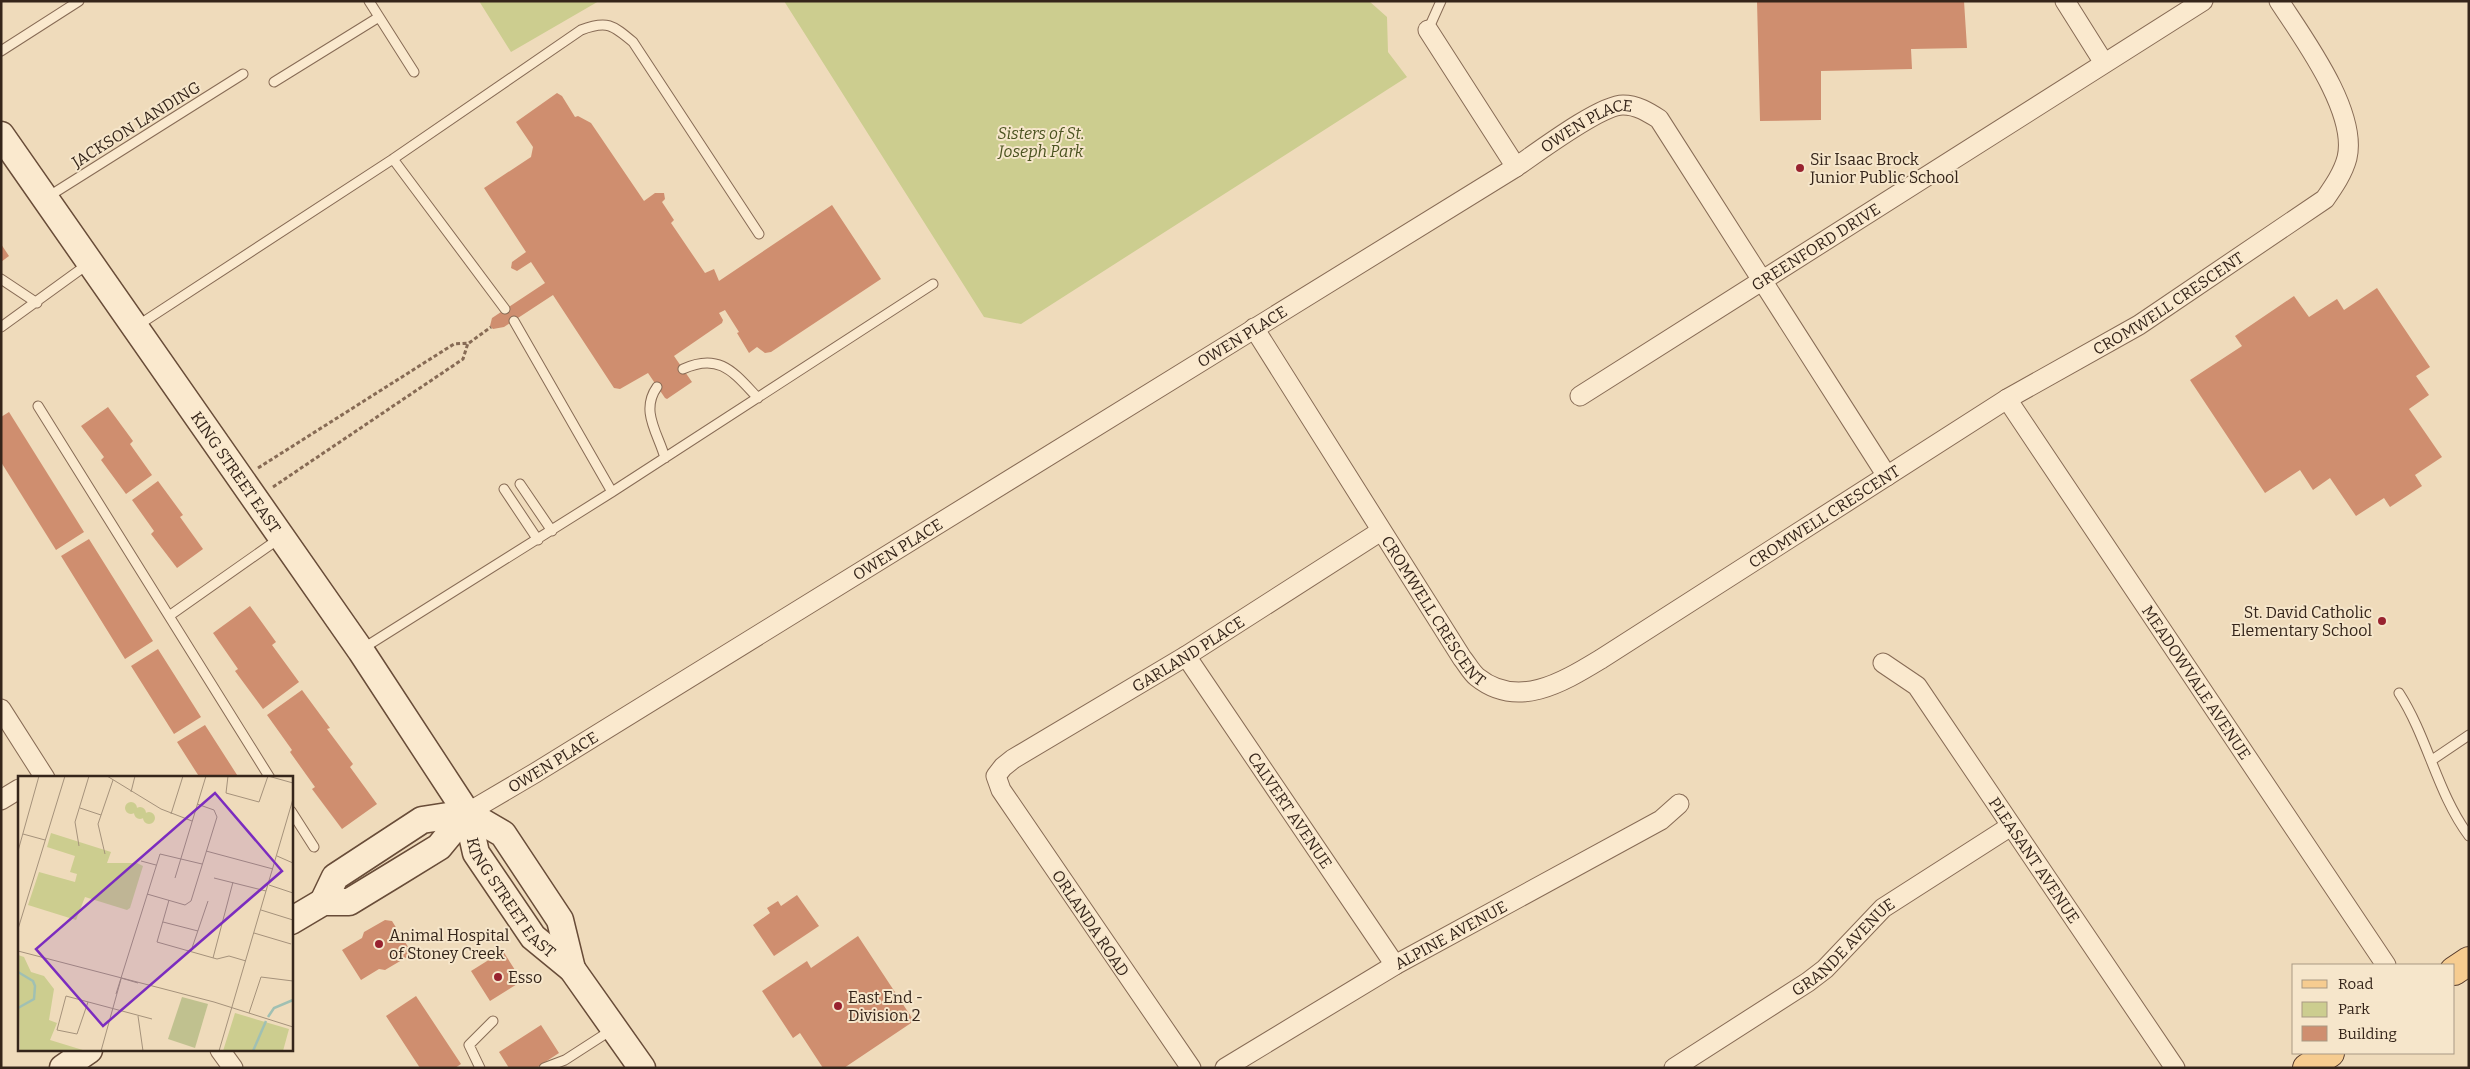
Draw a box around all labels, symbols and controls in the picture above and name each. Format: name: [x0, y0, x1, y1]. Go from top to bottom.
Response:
street label: JACKSON LANDING: [68, 77, 204, 172]
street label: OWEN PLACE: [1537, 96, 1633, 157]
park label: Sisters of St. Joseph Park: [997, 124, 1084, 161]
place label: Sir Isaac Brock Junior Public School: [1809, 150, 1959, 187]
marker: Sir Isaac Brock Junior Public School: [1794, 162, 1806, 174]
street label: GREENFORD DRIVE: [1748, 199, 1884, 295]
street label: CROMWELL CRESCENT: [2090, 248, 2247, 359]
street label: OWEN PLACE: [1194, 302, 1291, 372]
street label: KING STREET EAST: [187, 408, 285, 537]
street label: CROMWELL CRESCENT: [1745, 461, 1903, 572]
street label: OWEN PLACE: [849, 515, 946, 584]
street label: CROMWELL CRESCENT: [1377, 532, 1489, 690]
street label: MEADOWVALE AVENUE: [2138, 602, 2255, 763]
place label: St. David Catholic Elementary School: [2231, 603, 2372, 640]
street label: GARLAND PLACE: [1128, 612, 1248, 696]
marker: St. David Catholic Elementary School: [2376, 615, 2388, 627]
street label: OWEN PLACE: [505, 727, 602, 797]
street label: CALVERT AVENUE: [1244, 749, 1336, 872]
inset map: [18, 776, 292, 1052]
street label: PLEASANT AVENUE: [1985, 794, 2083, 927]
street label: KING STREET EAST: [463, 836, 559, 962]
street label: ORLANDA ROAD: [1048, 866, 1133, 980]
street label: GRANDE AVENUE: [1788, 894, 1898, 1000]
street label: ALPINE AVENUE: [1391, 897, 1510, 973]
place label: Animal Hospital of Stoney Creek: [389, 926, 510, 963]
marker: Animal Hospital of Stoney Creek: [373, 938, 385, 950]
legend: [2292, 964, 2455, 1054]
place label: Esso: [508, 968, 542, 987]
marker: Esso: [492, 971, 504, 983]
text: Road: [2338, 975, 2373, 993]
place label: East End - Division 2: [848, 988, 923, 1025]
marker: East End - Division 2: [832, 1000, 844, 1012]
text: Park: [2338, 1000, 2370, 1018]
text: Building: [2338, 1025, 2397, 1043]

